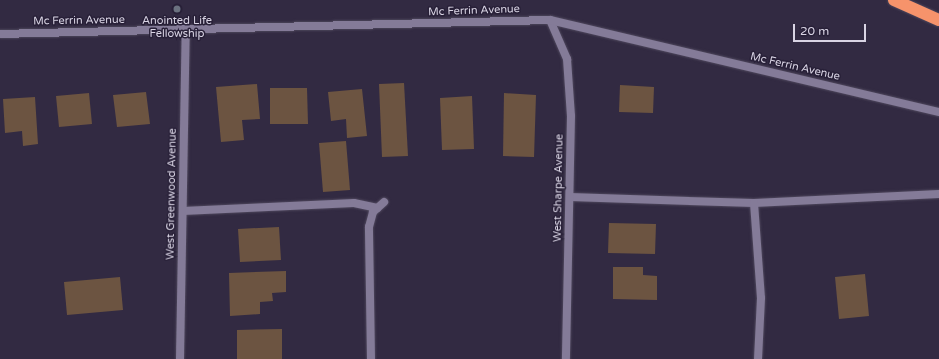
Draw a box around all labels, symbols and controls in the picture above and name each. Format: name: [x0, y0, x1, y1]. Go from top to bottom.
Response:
street label: Mc Ferrin Avenue: [428, 3, 520, 19]
marker: Anointed Life Fellowship: [172, 4, 182, 14]
street label: Mc Ferrin Avenue: [33, 14, 125, 28]
place label: Anointed Life Fellowship: [142, 15, 212, 41]
scale bar: [795, 16, 868, 42]
text: 20 m: [800, 24, 829, 38]
street label: Mc Ferrin Avenue: [749, 50, 841, 84]
street label: West Greenwood Avenue: [164, 128, 180, 260]
street label: West Sharpe Avenue: [551, 134, 567, 242]

